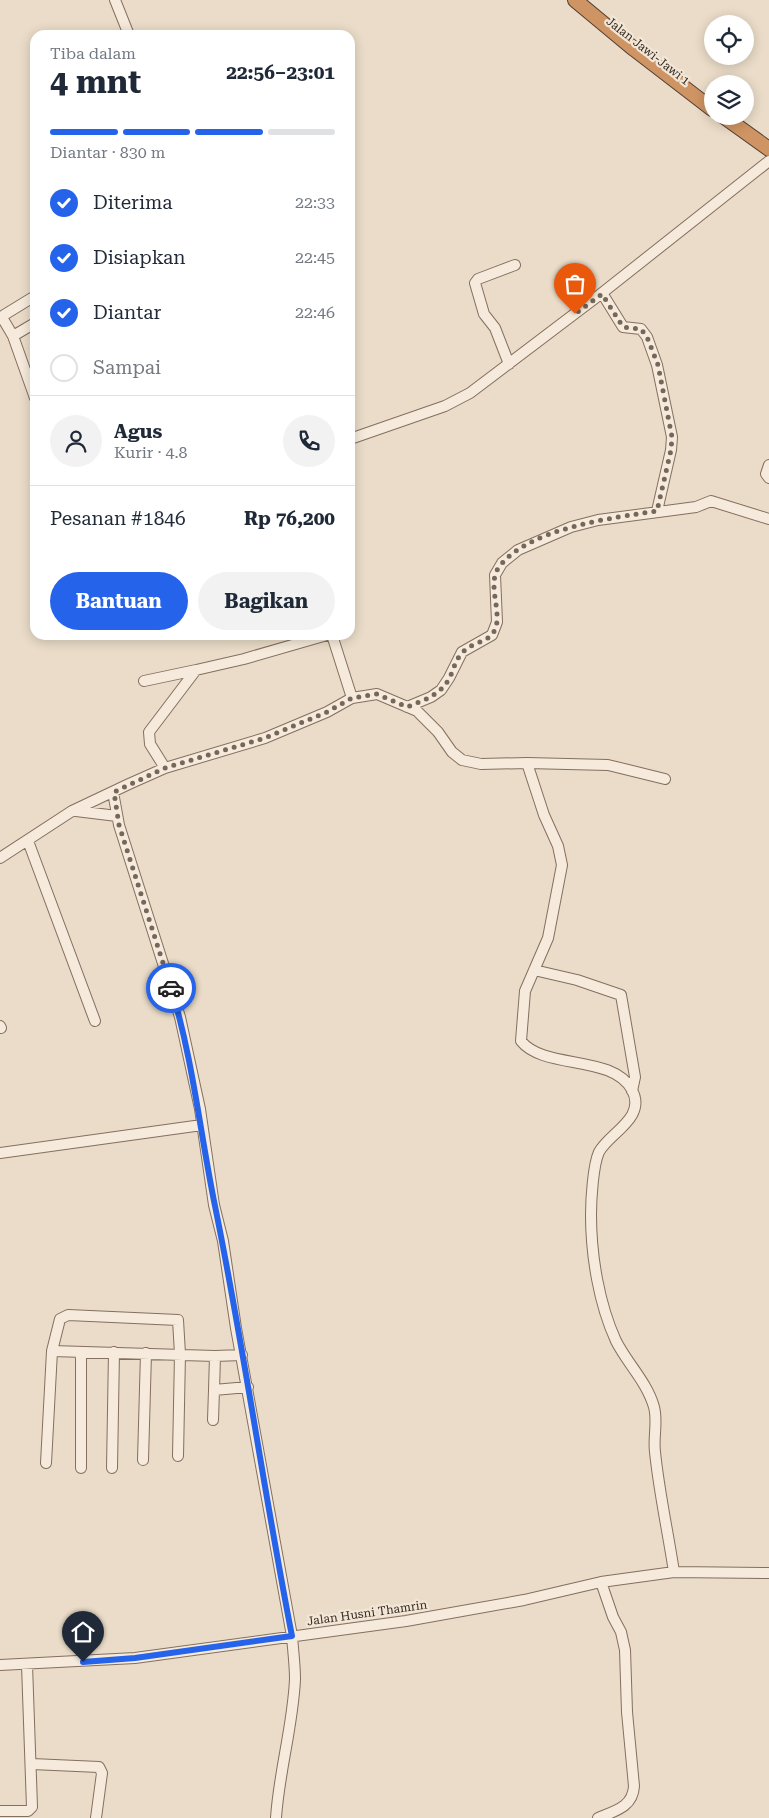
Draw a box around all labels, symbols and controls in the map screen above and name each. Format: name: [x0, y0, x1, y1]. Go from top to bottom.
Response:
street label: Jalan Jawi-Jawi 1: [604, 14, 693, 88]
map controls: [704, 15, 754, 125]
button: locate: [704, 15, 754, 65]
text: Tiba dalam: [50, 44, 136, 63]
text: 22:56–23:01: [226, 61, 335, 84]
text: 4 mnt: [50, 63, 141, 101]
button: layers: [704, 75, 754, 125]
text: Diantar · 830 m: [50, 143, 165, 162]
icon: check: [50, 189, 78, 217]
text: Diterima: [93, 191, 173, 214]
text: 22:33: [295, 193, 335, 212]
icon: check: [50, 244, 78, 272]
text: Disiapkan: [93, 246, 186, 269]
text: 22:45: [295, 248, 335, 267]
pin: [554, 263, 596, 314]
icon: bag: [561, 270, 589, 298]
icon: check: [50, 299, 78, 327]
text: Diantar: [93, 301, 161, 324]
text: 22:46: [295, 303, 335, 322]
text: Sampai: [93, 356, 161, 379]
button: person: [50, 415, 102, 467]
button: phone: [283, 415, 335, 467]
text: Agus: [114, 420, 162, 443]
text: Kurir · 4.8: [114, 443, 188, 462]
text: Pesanan #1846: [50, 507, 186, 530]
text: Rp 76,200: [244, 507, 335, 530]
button: Bantuan: [50, 572, 188, 630]
button: Bagikan: [198, 572, 335, 630]
courier: [146, 963, 196, 1013]
icon: car: [157, 974, 185, 1002]
street label: Jalan Husni Thamrin: [306, 1598, 428, 1628]
pin: [62, 1611, 104, 1662]
icon: home: [69, 1618, 97, 1646]

